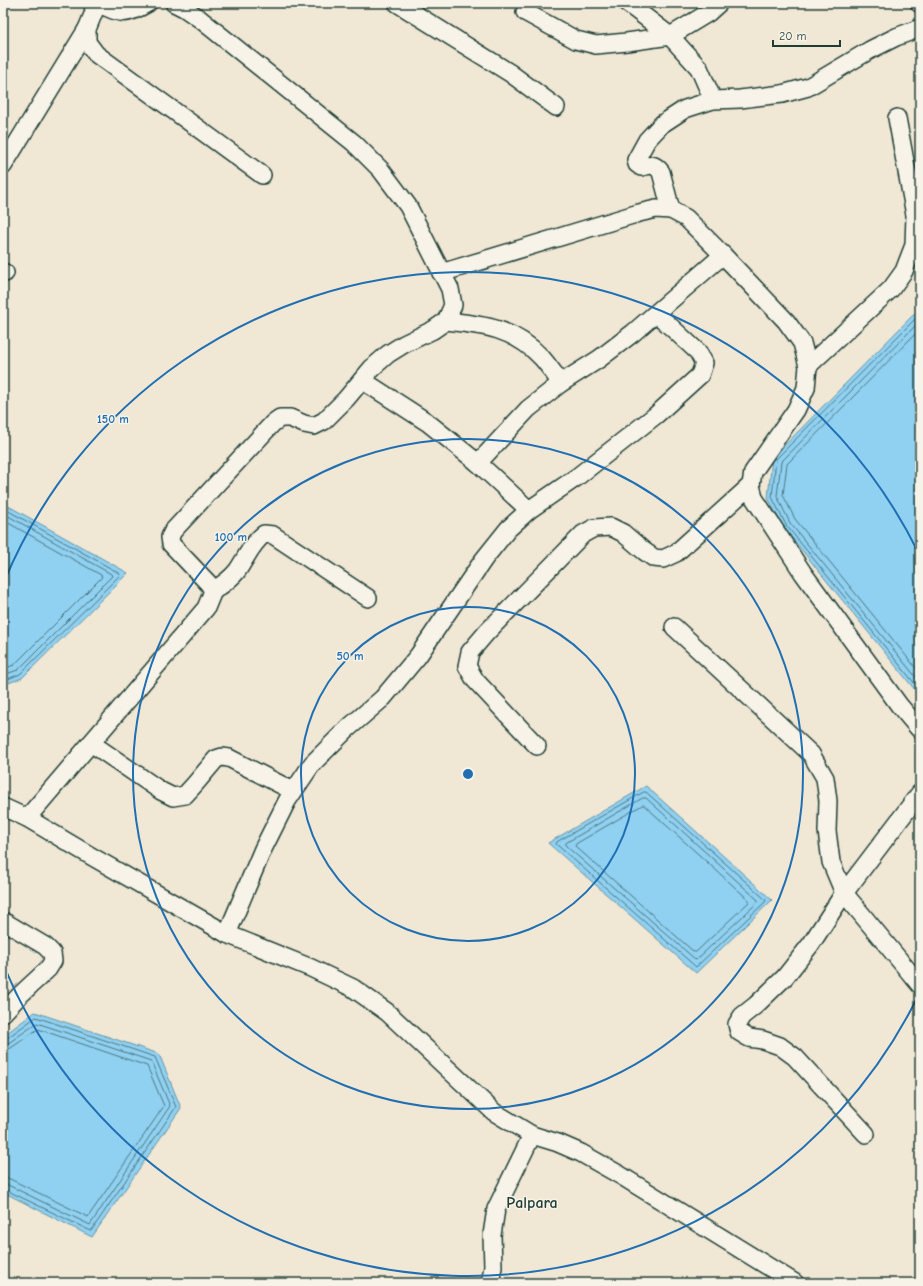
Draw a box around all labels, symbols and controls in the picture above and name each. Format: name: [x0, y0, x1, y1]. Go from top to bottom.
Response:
scale bar: [773, 22, 840, 48]
text: 20 m: [779, 29, 807, 43]
text: 150 m: [97, 412, 129, 426]
text: 100 m: [215, 530, 247, 544]
text: 50 m: [336, 649, 364, 663]
centre of rings: [461, 767, 475, 781]
district label: Palpara: [506, 1194, 558, 1212]

